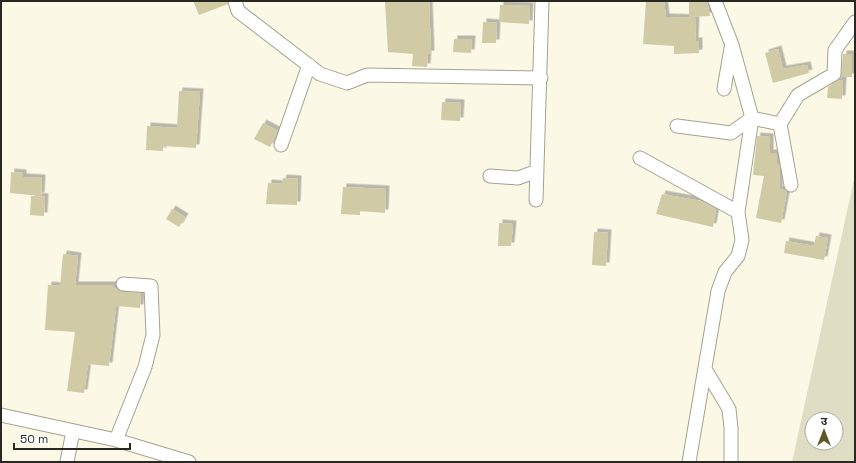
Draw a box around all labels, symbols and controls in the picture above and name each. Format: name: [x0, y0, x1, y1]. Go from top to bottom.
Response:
north arrow: [804, 411, 844, 451]
text: उ: [821, 414, 828, 428]
scale bar: [14, 425, 130, 451]
text: 50 m: [20, 431, 48, 447]

